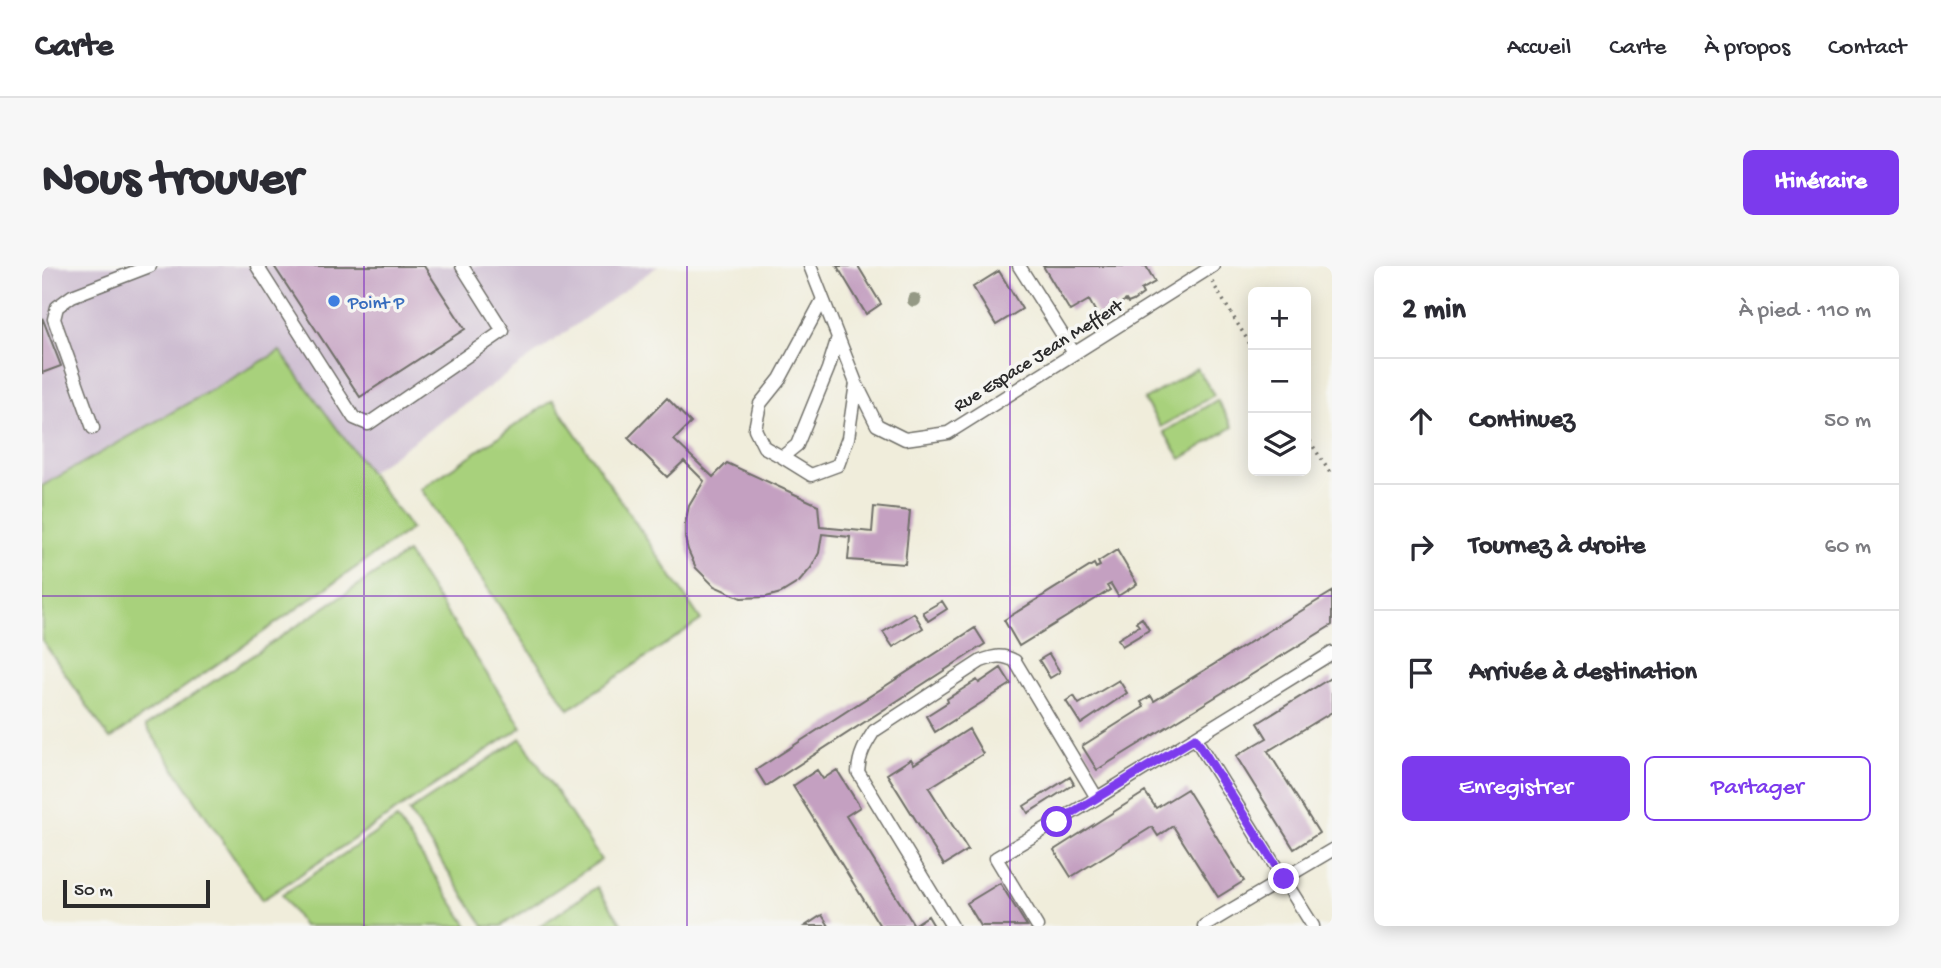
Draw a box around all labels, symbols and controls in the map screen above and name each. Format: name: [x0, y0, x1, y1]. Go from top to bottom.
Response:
text: Carte: [35, 29, 113, 67]
text: Accueil: [1507, 34, 1571, 63]
text: Carte: [1609, 34, 1666, 63]
text: À propos: [1704, 34, 1790, 63]
text: Contact: [1828, 34, 1906, 63]
button: Itinéraire: [1743, 150, 1899, 215]
text: Nous trouver: [42, 153, 302, 211]
map controls: [1248, 287, 1311, 476]
button: +: [1248, 287, 1311, 350]
marker: Point P: [326, 293, 342, 309]
place label: Point P: [347, 293, 405, 316]
street label: Rue Espace Jean Meffert: [950, 294, 1130, 419]
text: 2 min: [1402, 294, 1466, 329]
text: À pied · 110 m: [1739, 298, 1871, 325]
button: −: [1248, 350, 1311, 413]
icon: ahead: [1402, 402, 1440, 440]
text: Continuez: [1469, 406, 1575, 437]
text: 50 m: [1824, 408, 1871, 435]
button: layers: [1248, 413, 1311, 476]
icon: right: [1402, 528, 1440, 566]
text: Tournez à droite: [1469, 532, 1646, 563]
text: 60 m: [1825, 534, 1871, 561]
icon: arrive: [1402, 654, 1440, 692]
text: Arrivée à destination: [1469, 658, 1697, 689]
button: Enregistrer: [1402, 756, 1630, 821]
button: Partager: [1644, 756, 1871, 821]
route start: [1041, 806, 1072, 837]
route end: [1268, 863, 1299, 894]
scale bar: [63, 877, 210, 909]
text: 50 m: [74, 880, 113, 903]

